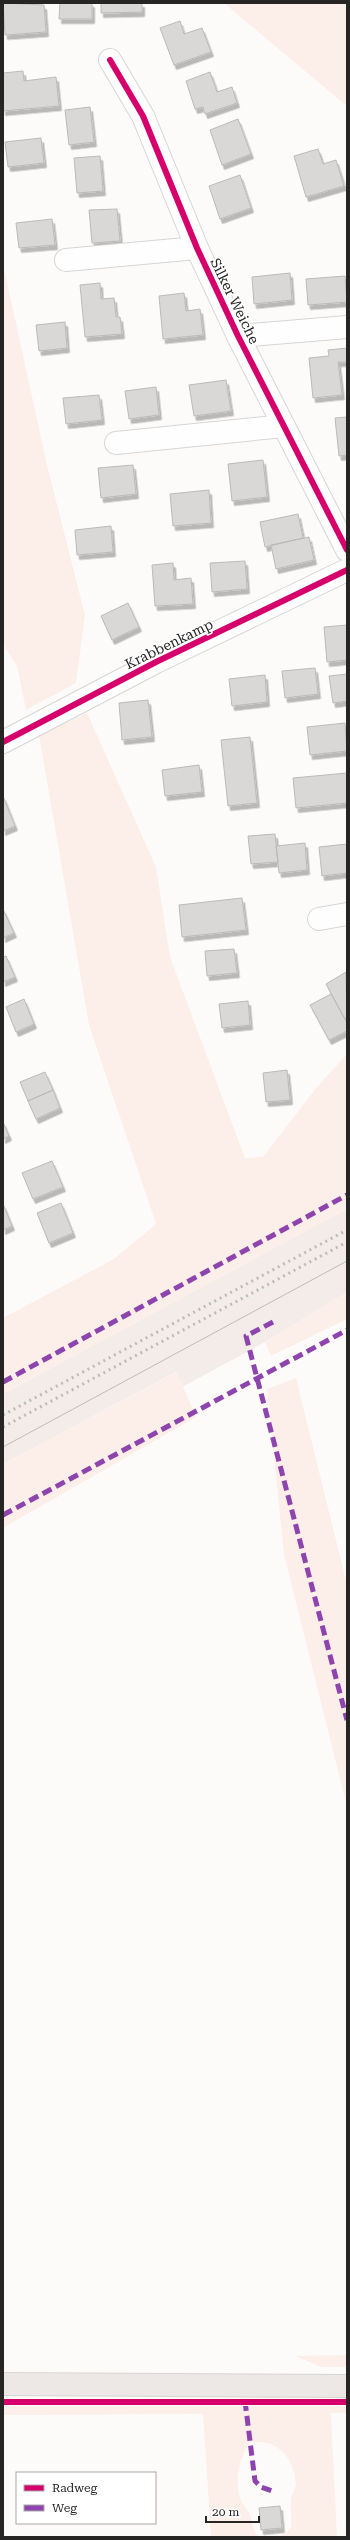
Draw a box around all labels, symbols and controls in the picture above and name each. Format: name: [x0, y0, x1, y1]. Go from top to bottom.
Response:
street label: Silker Weiche: [207, 256, 263, 347]
street label: Krabbenkamp: [122, 616, 216, 672]
legend: [16, 2472, 156, 2524]
text: Radweg: [52, 2481, 98, 2495]
scale bar: [206, 2498, 259, 2524]
text: Weg: [52, 2501, 77, 2515]
text: 20 m: [212, 2505, 239, 2519]

